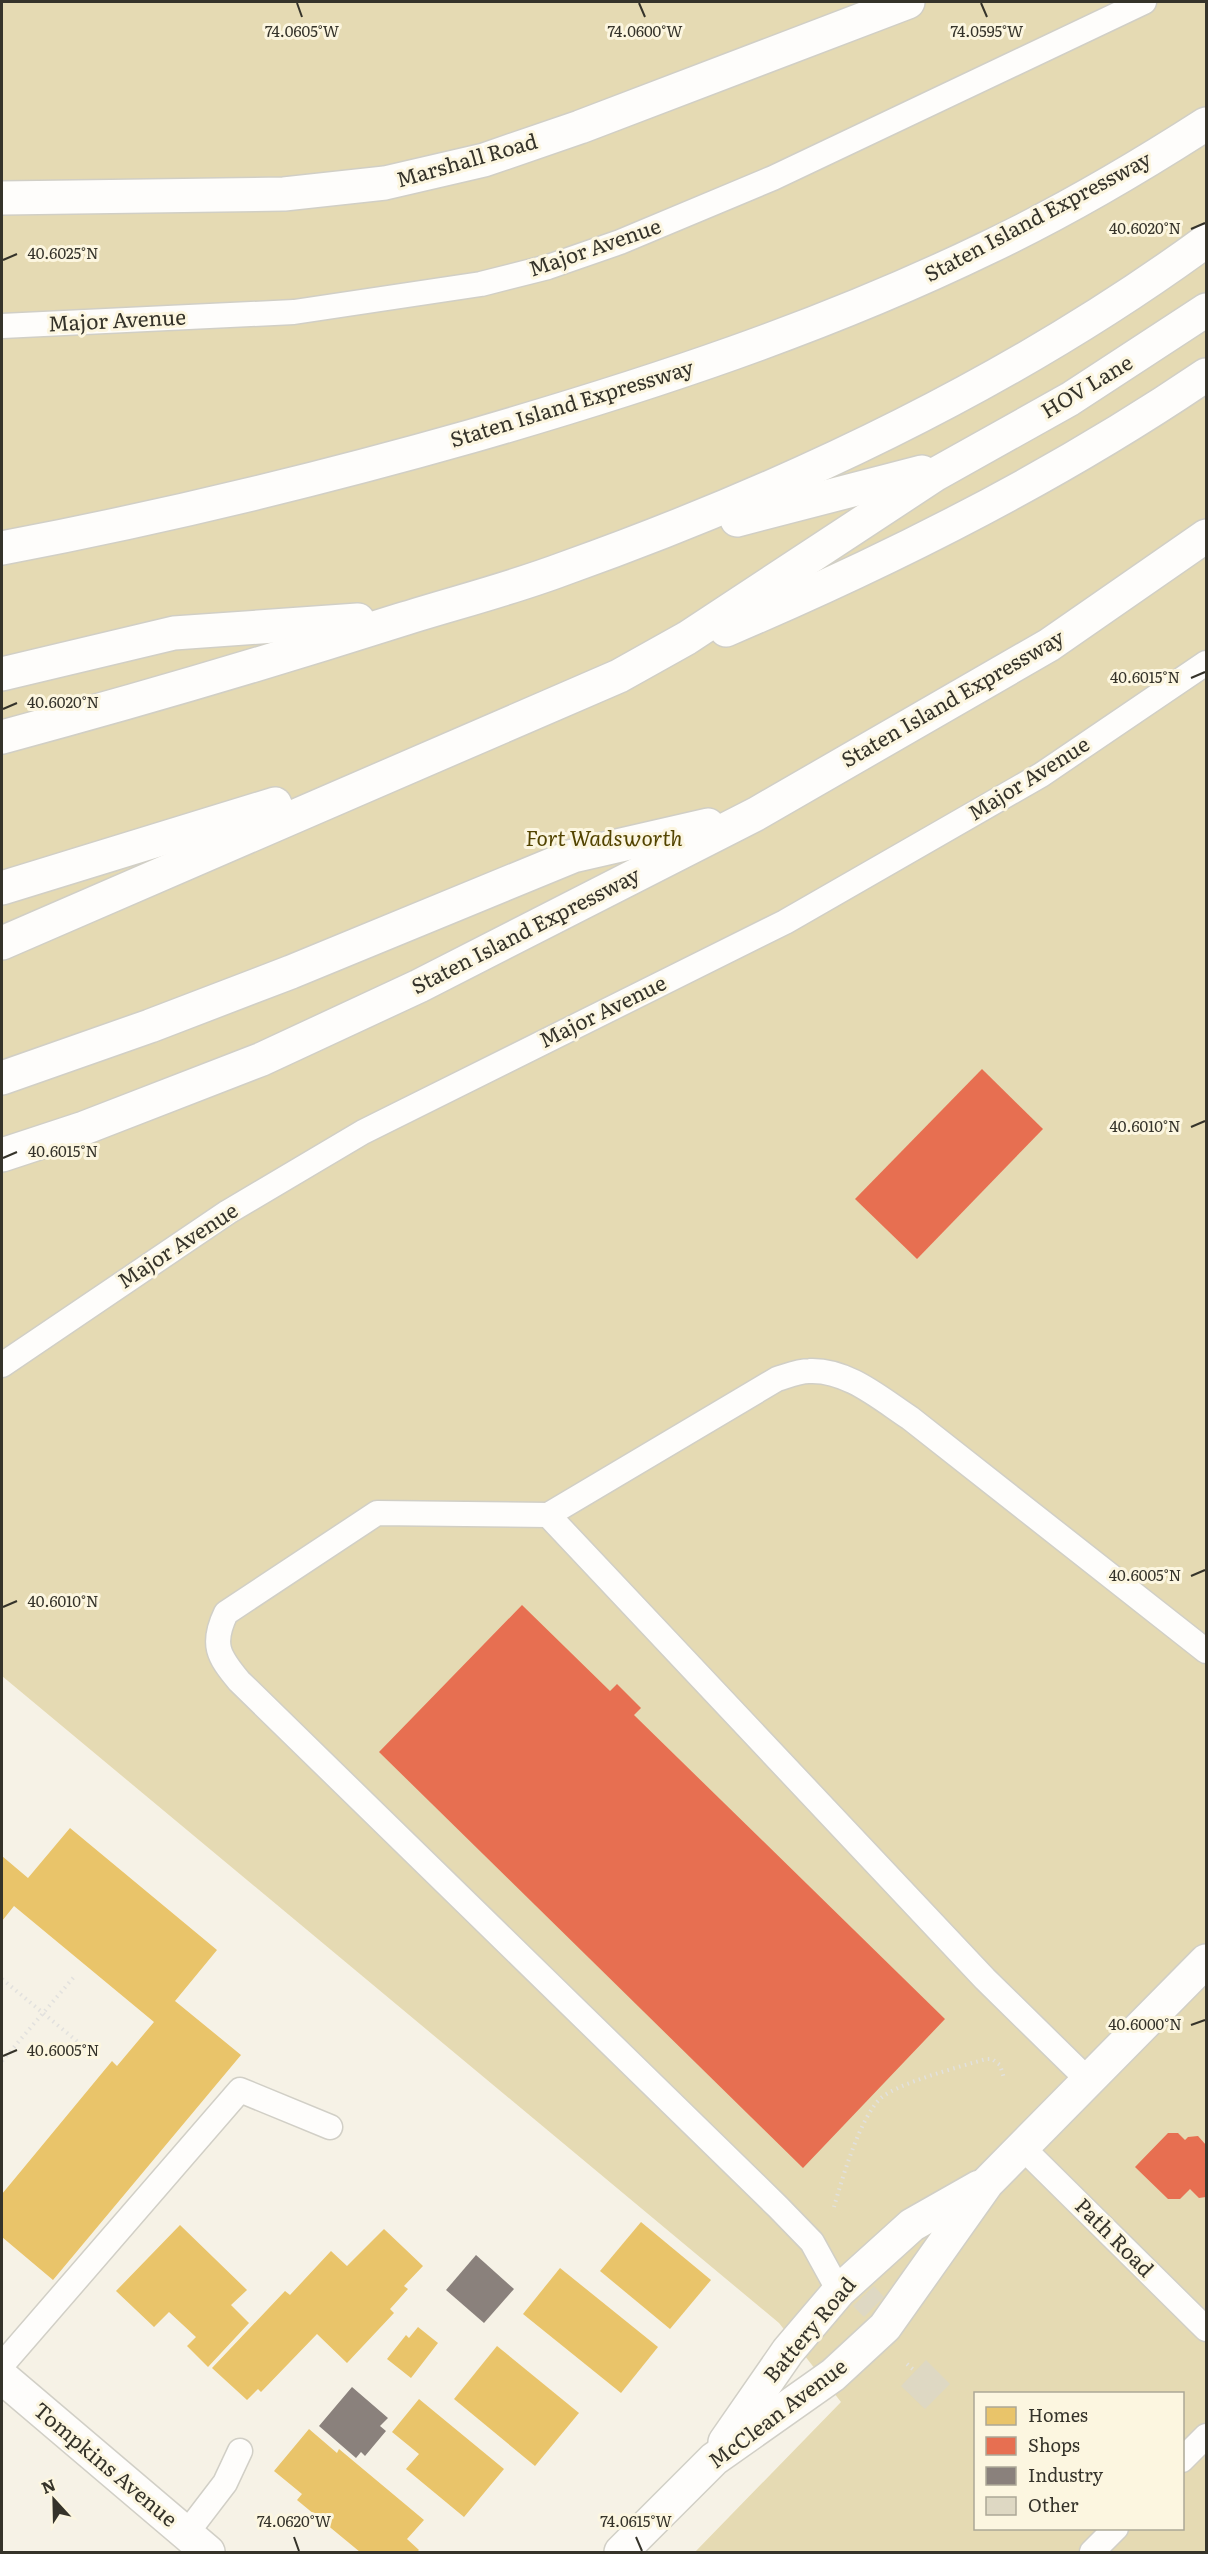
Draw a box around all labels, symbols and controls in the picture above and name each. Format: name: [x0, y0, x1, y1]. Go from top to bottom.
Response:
text: 74.0605°W: [265, 19, 340, 42]
text: 74.0600°W: [607, 19, 683, 42]
text: 74.0595°W: [951, 19, 1024, 42]
street label: Marshall Road: [392, 124, 541, 194]
street label: Staten Island Expressway: [918, 141, 1157, 288]
street label: Major Avenue: [524, 208, 665, 283]
text: 40.6020°N: [1109, 216, 1181, 239]
text: 40.6025°N: [27, 241, 99, 264]
street label: Major Avenue: [47, 299, 187, 338]
street label: HOV Lane: [1034, 345, 1137, 424]
street label: Staten Island Expressway: [446, 350, 698, 453]
street label: Staten Island Expressway: [834, 620, 1070, 774]
text: 40.6015°N: [1110, 665, 1180, 688]
text: 40.6020°N: [27, 690, 99, 713]
street label: Major Avenue: [961, 727, 1095, 827]
park label: Fort Wadsworth: [525, 821, 683, 852]
street label: Staten Island Expressway: [405, 857, 645, 1000]
street label: Major Avenue: [533, 966, 671, 1054]
text: 40.6010°N: [1110, 1114, 1180, 1137]
text: 40.6015°N: [28, 1139, 98, 1162]
street label: Major Avenue: [110, 1193, 243, 1295]
text: 40.6005°N: [1109, 1563, 1181, 1586]
text: 40.6010°N: [28, 1589, 98, 1612]
text: 40.6000°N: [1108, 2012, 1182, 2035]
text: 40.6005°N: [27, 2038, 99, 2061]
street label: Path Road: [1069, 2190, 1162, 2283]
street label: Battery Road: [755, 2269, 862, 2388]
street label: McClean Avenue: [701, 2350, 852, 2474]
legend: [974, 2392, 1184, 2530]
street label: Tompkins Avenue: [28, 2393, 186, 2533]
text: Homes: [1028, 2401, 1088, 2428]
text: Shops: [1028, 2431, 1080, 2458]
text: Industry: [1028, 2461, 1104, 2488]
north arrow: [24, 2470, 84, 2530]
text: N: [37, 2472, 59, 2499]
text: Other: [1028, 2491, 1079, 2518]
text: 74.0620°W: [257, 2509, 332, 2532]
text: 74.0615°W: [600, 2509, 672, 2532]

